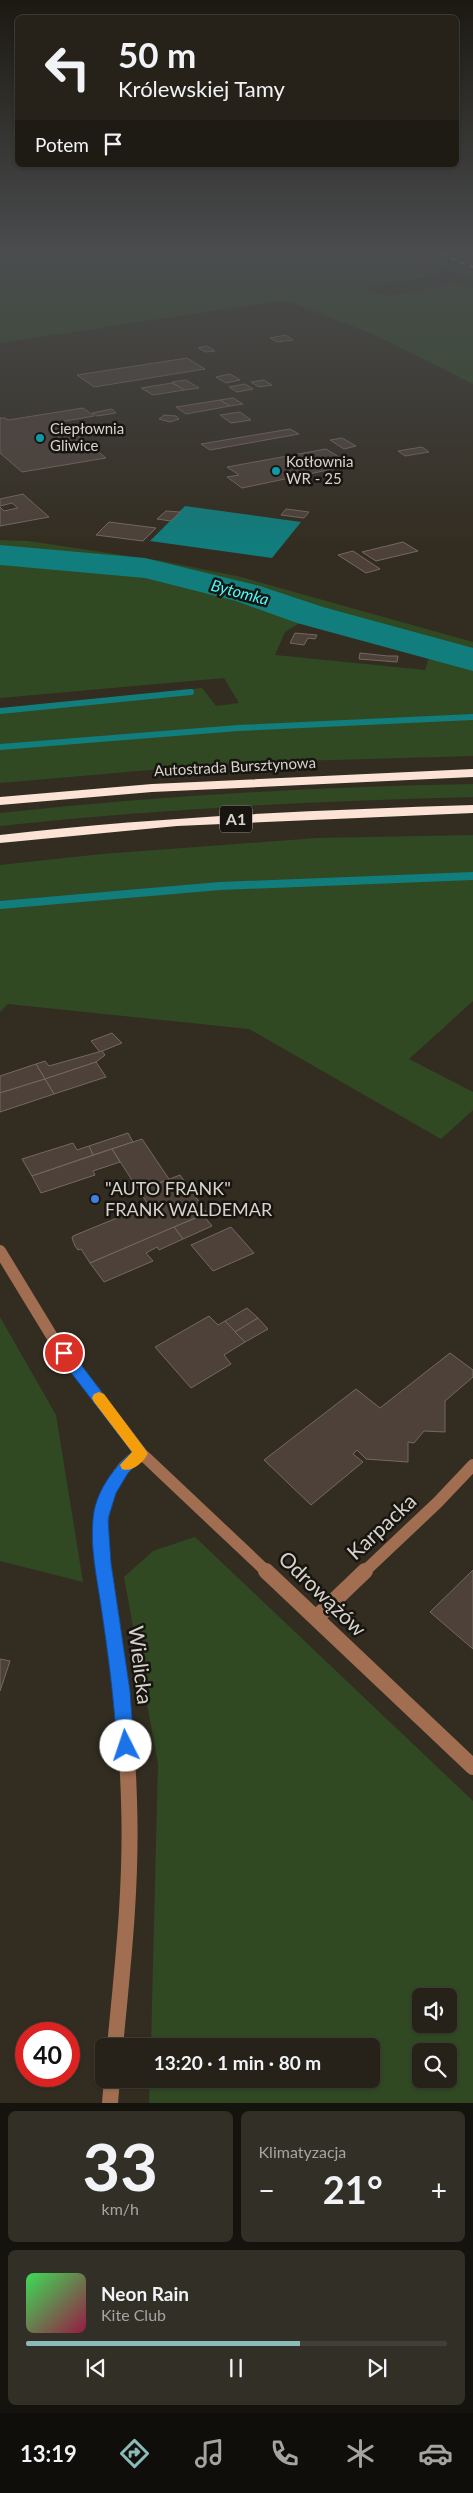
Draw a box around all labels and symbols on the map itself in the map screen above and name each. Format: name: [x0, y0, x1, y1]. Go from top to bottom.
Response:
place label: Ciepłownia Gliwice: [50, 419, 124, 454]
marker: Ciepłownia Gliwice: [34, 432, 46, 444]
place label: Kotłownia WR - 25: [286, 452, 353, 487]
marker: Kotłownia WR - 25: [270, 465, 282, 477]
water label: Bytomka: [209, 575, 271, 608]
street label: Autostrada Bursztynowa: [154, 753, 316, 779]
road number: A1: [220, 806, 252, 832]
place label: "AUTO FRANK" FRANK WALDEMAR: [105, 1177, 273, 1220]
marker: "AUTO FRANK" FRANK WALDEMAR: [89, 1193, 101, 1205]
pin: [43, 1332, 85, 1374]
street label: Karpacka: [341, 1488, 421, 1564]
street label: Odrowążów: [274, 1545, 372, 1641]
street label: Wielicka: [124, 1624, 159, 1706]
position arrow: [99, 1719, 151, 1771]
speed limit sign: 40: [15, 2022, 80, 2087]

